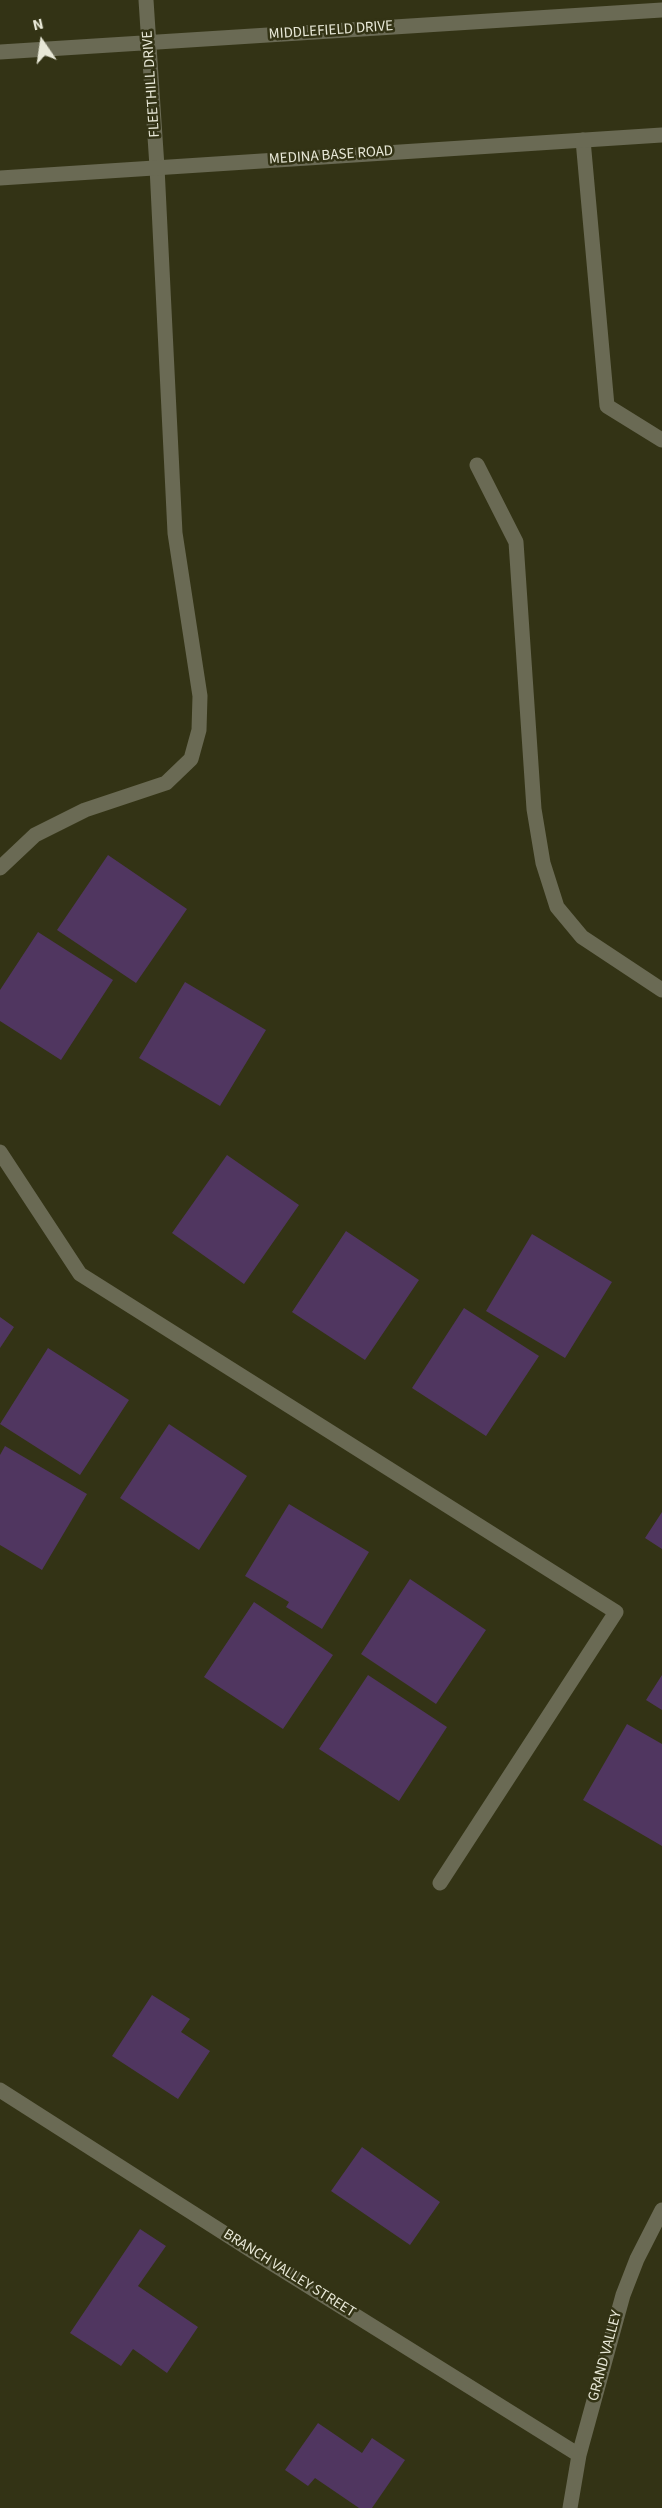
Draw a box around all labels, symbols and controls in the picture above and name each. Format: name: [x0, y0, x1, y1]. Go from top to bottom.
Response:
north arrow: [12, 12, 72, 72]
text: N: [30, 13, 46, 36]
street label: MIDDLEFIELD DRIVE: [268, 18, 394, 44]
street label: FLEETHILL DRIVE: [139, 30, 165, 138]
street label: MEDINA BASE ROAD: [268, 143, 394, 169]
street label: BRANCH VALLEY STREET: [219, 2226, 359, 2322]
street label: GRAND VALLEY: [585, 2309, 627, 2403]

